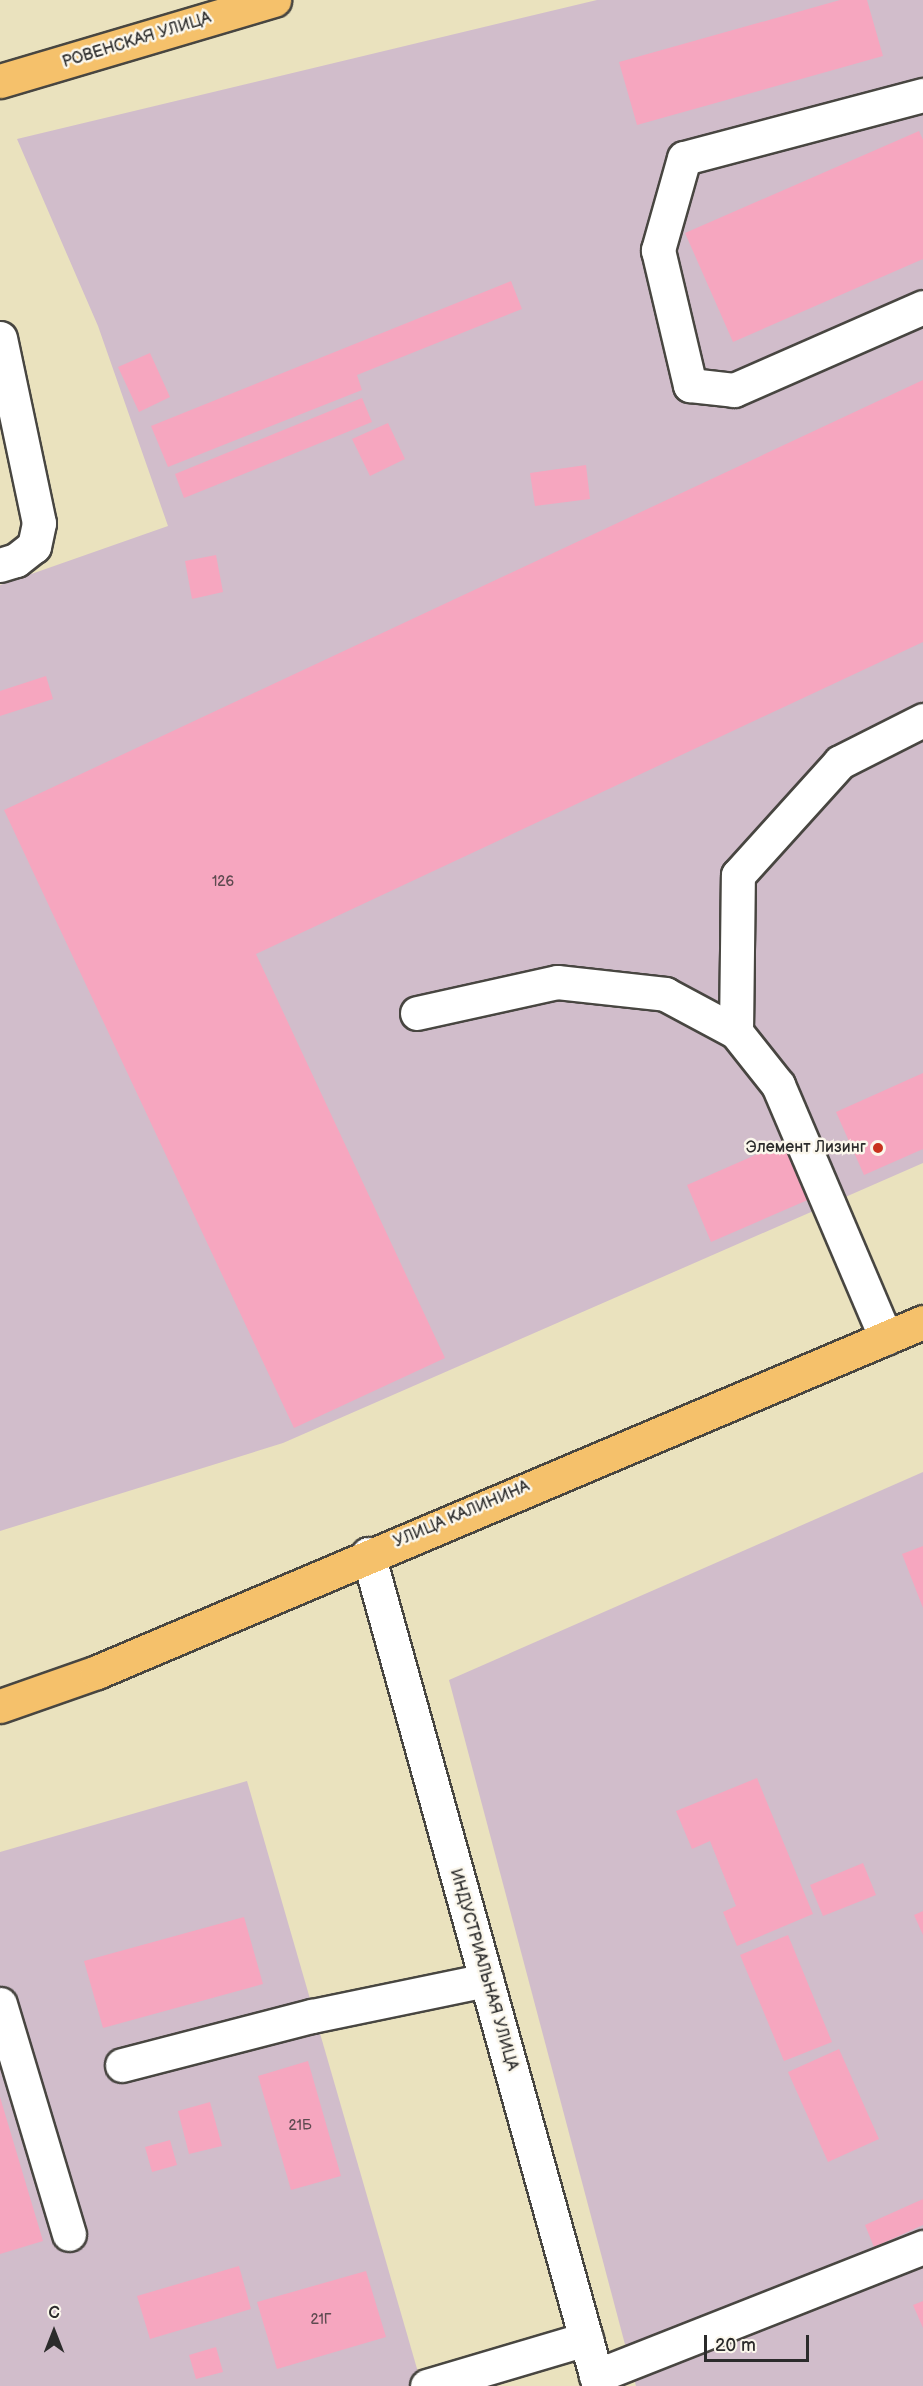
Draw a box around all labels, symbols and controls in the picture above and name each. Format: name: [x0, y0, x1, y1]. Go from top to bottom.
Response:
street label: РОВЕНСКАЯ УЛИЦА: [60, 9, 214, 73]
house number: 126: [212, 874, 234, 890]
place label: Элемент Лизинг: [746, 1138, 866, 1158]
marker: Элемент Лизинг: [871, 1141, 885, 1155]
street label: УЛИЦА КАЛИНИНА: [391, 1478, 533, 1552]
street label: ИНДУСТРИАЛЬНАЯ УЛИЦА: [445, 1867, 521, 2073]
house number: 21Б: [288, 2118, 312, 2134]
north arrow: [24, 2302, 84, 2362]
text: С: [48, 2304, 60, 2323]
house number: 21Г: [310, 2312, 332, 2328]
scale bar: [707, 2323, 812, 2361]
text: 20 m: [715, 2335, 756, 2356]

